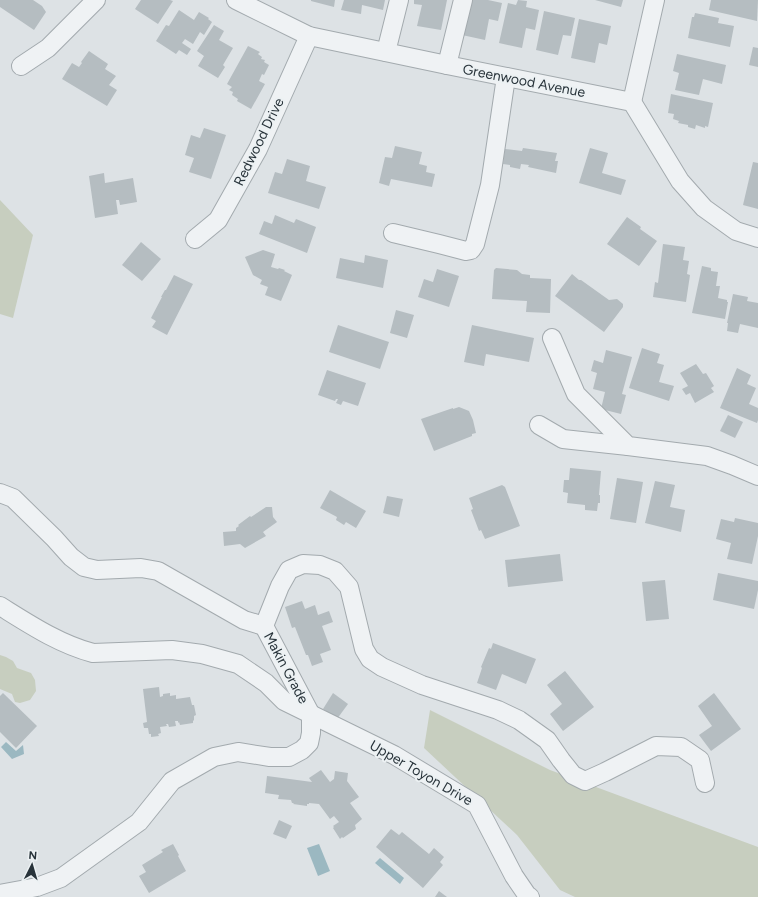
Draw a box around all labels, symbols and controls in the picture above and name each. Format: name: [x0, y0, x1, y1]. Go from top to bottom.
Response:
street label: Greenwood Avenue: [461, 61, 587, 101]
street label: Redwood Drive: [230, 95, 288, 189]
street label: Makin Grade: [260, 629, 312, 707]
street label: Upper Toyon Drive: [367, 737, 476, 810]
north arrow: [12, 845, 52, 885]
text: N: [28, 849, 38, 862]

